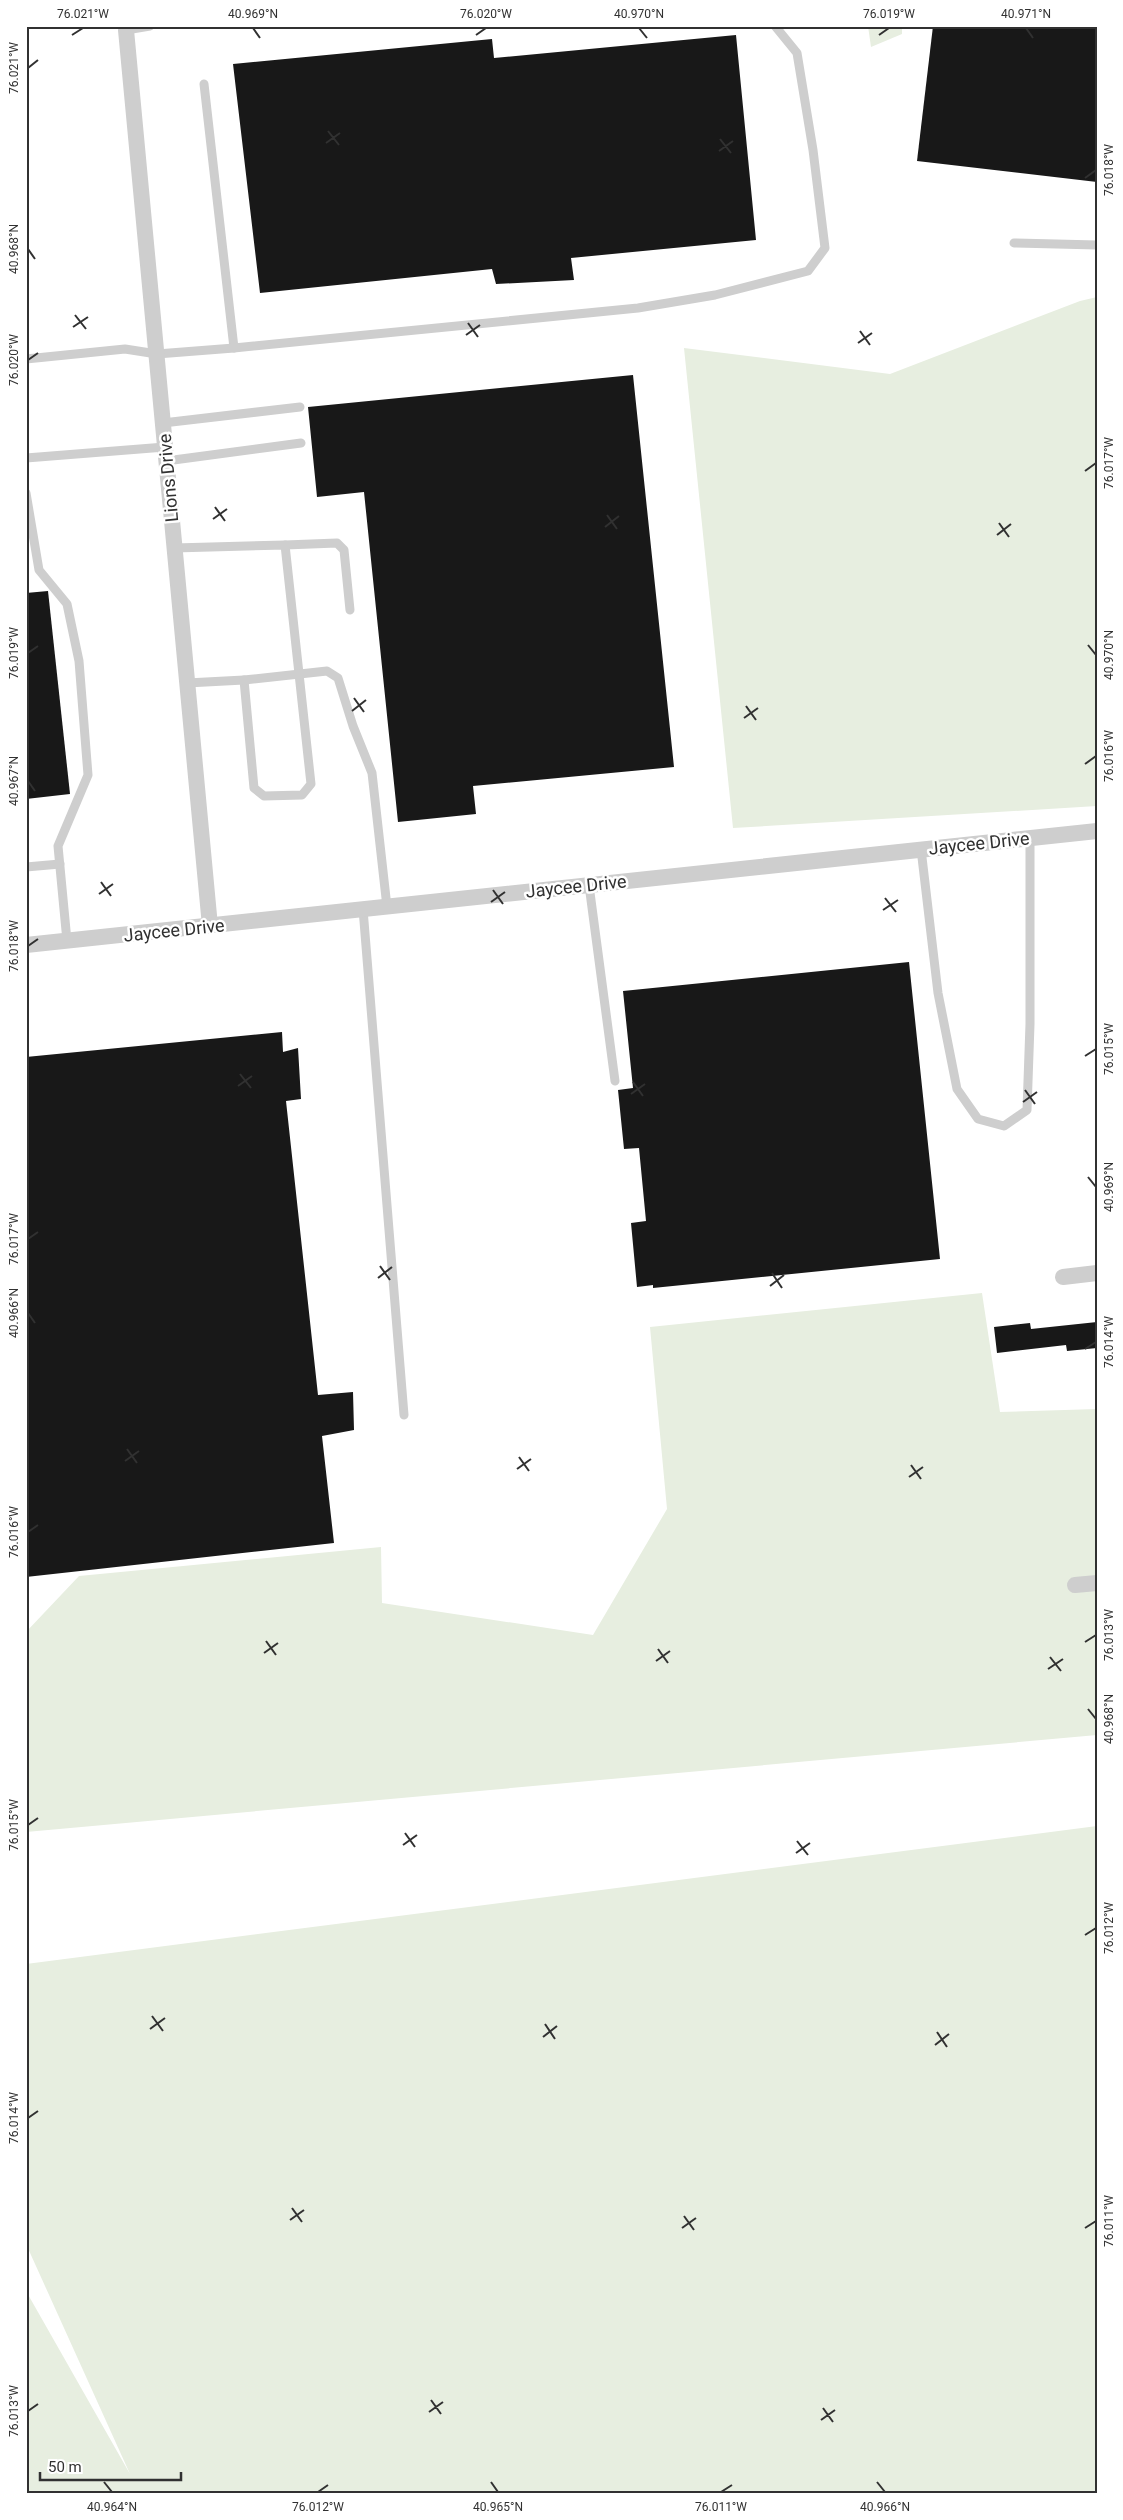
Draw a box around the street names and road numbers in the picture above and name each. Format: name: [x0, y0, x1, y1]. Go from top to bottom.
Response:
street label: Lions Drive: [154, 433, 182, 523]
street label: Jaycee Drive: [927, 827, 1031, 859]
street label: Jaycee Drive: [524, 870, 628, 902]
street label: Jaycee Drive: [122, 914, 226, 946]

